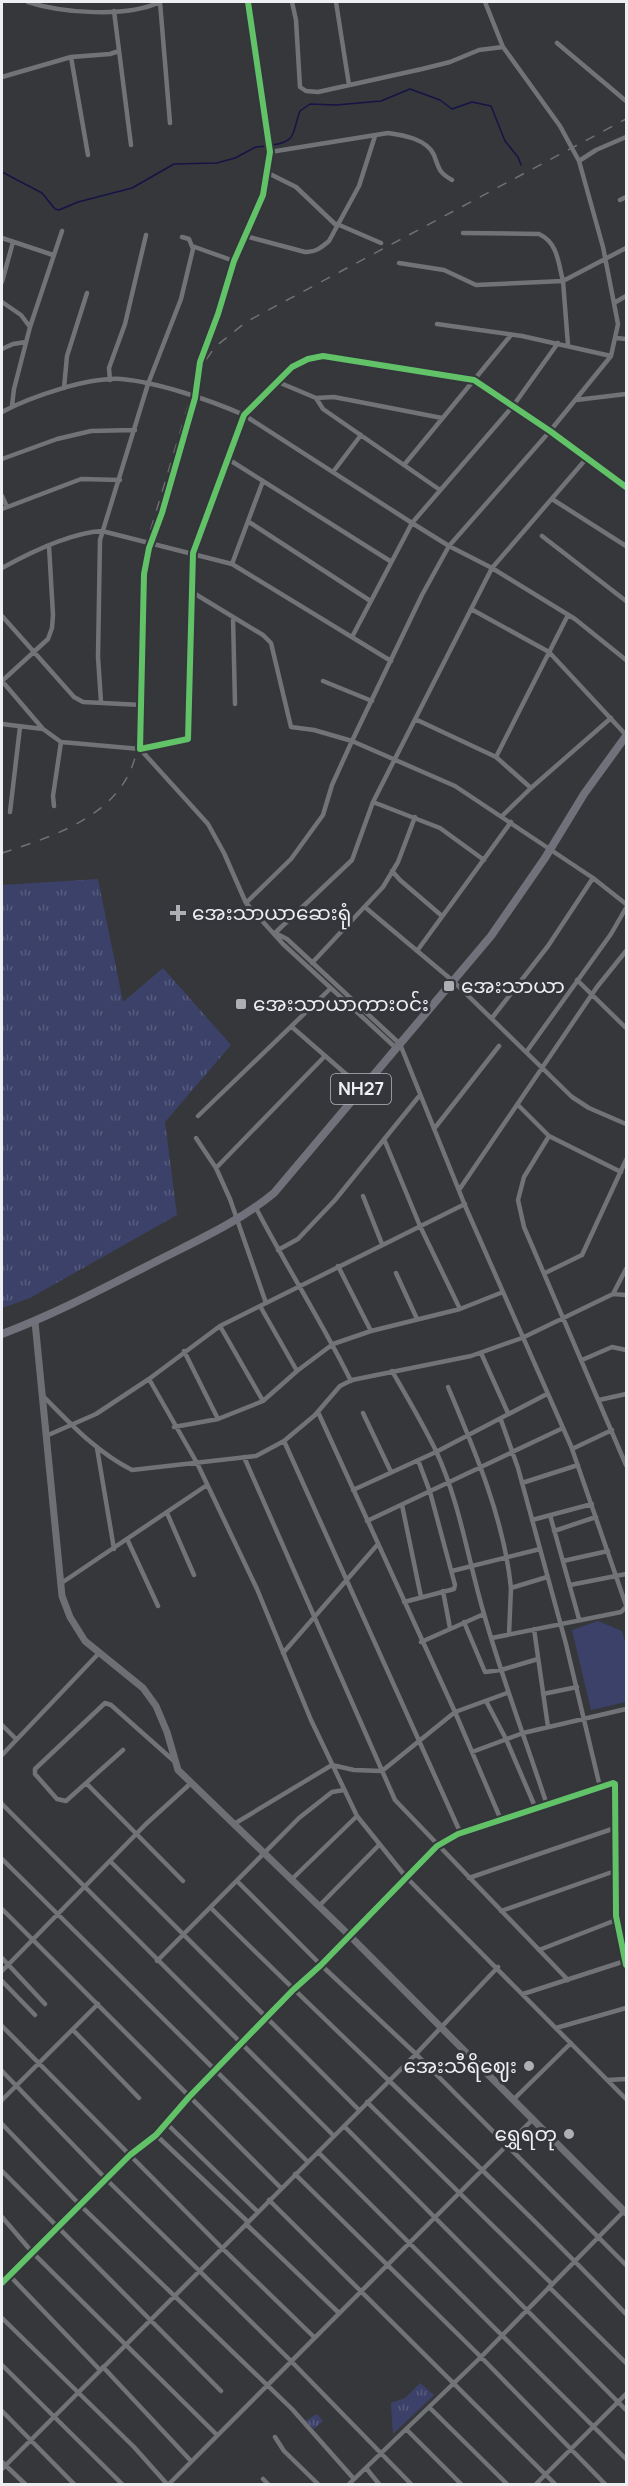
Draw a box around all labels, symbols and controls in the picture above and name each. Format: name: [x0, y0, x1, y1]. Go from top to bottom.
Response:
place label: အေးသာယာဆေးရုံ: [192, 899, 351, 930]
marker: အေးသာယာဆေးရုံ: [169, 904, 187, 922]
place label: အေးသာယာ: [461, 972, 565, 999]
marker: အေးသာယာ: [442, 979, 456, 993]
place label: အေးသာယာကားဝင်း: [253, 990, 429, 1017]
marker: အေးသာယာကားဝင်း: [234, 997, 248, 1011]
road number: NH27: [331, 1074, 391, 1104]
place label: အေးသီရိဈေး: [403, 2052, 517, 2082]
marker: အေးသီရိဈေး: [522, 2059, 536, 2073]
place label: ရွှေရတု: [495, 2120, 557, 2151]
marker: ရွှေရတု: [562, 2127, 576, 2141]

